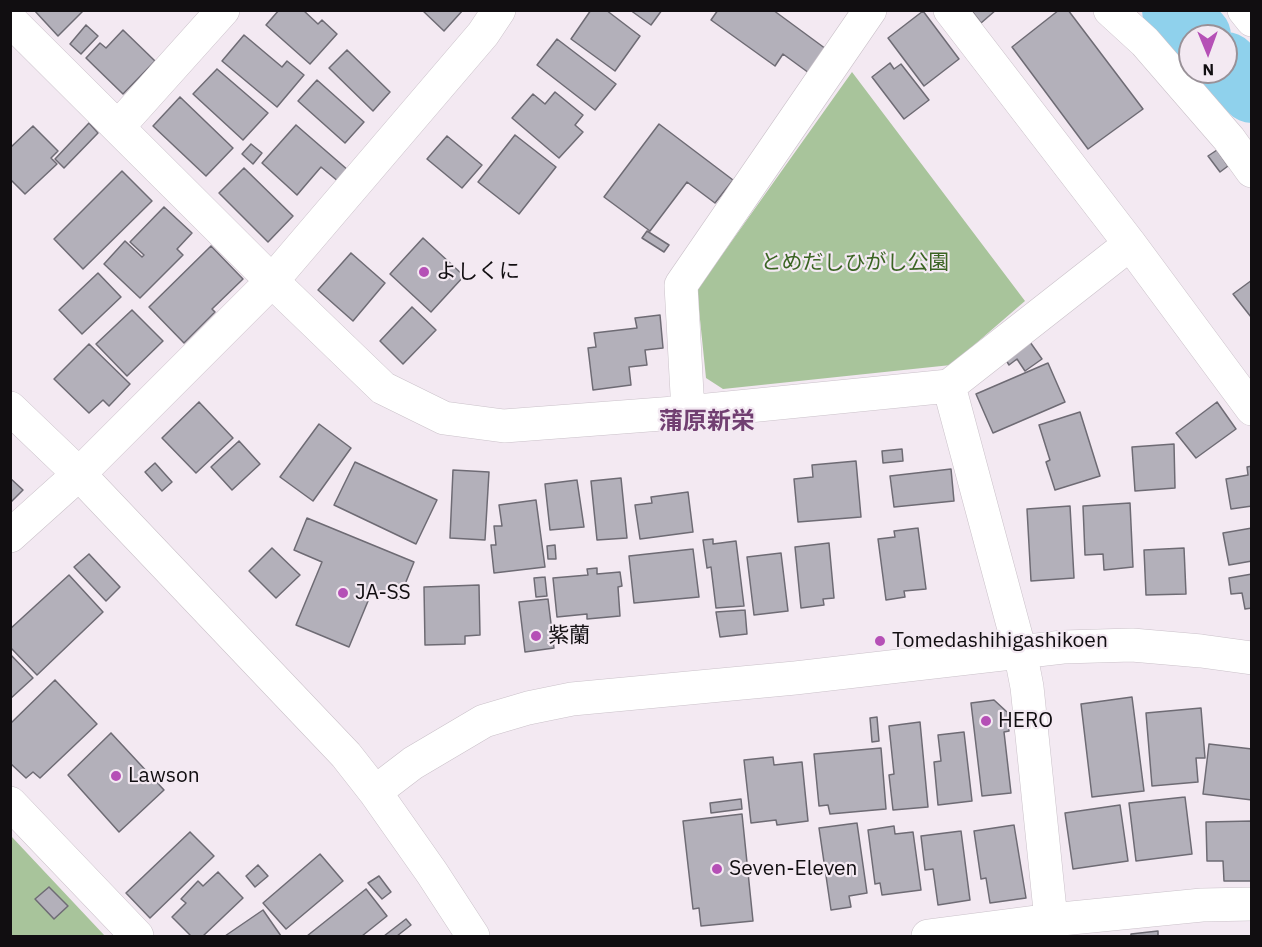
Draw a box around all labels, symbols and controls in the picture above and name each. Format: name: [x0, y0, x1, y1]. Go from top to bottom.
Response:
north arrow: [1178, 24, 1238, 84]
text: N: [1202, 60, 1214, 80]
park label: とめだしひがし公園: [761, 250, 949, 276]
place label: よしくに: [436, 259, 520, 285]
marker: よしくに: [417, 265, 431, 279]
district label: 蒲原新栄: [659, 408, 755, 436]
place label: JA-SS: [355, 580, 411, 606]
marker: JA-SS: [336, 586, 350, 600]
place label: 紫蘭: [548, 623, 590, 649]
place label: Tomedashihigashikoen: [892, 628, 1108, 654]
marker: 紫蘭: [529, 629, 543, 643]
marker: Tomedashihigashikoen: [873, 634, 887, 648]
place label: HERO: [998, 708, 1053, 734]
marker: HERO: [979, 714, 993, 728]
place label: Lawson: [128, 763, 200, 789]
marker: Lawson: [109, 769, 123, 783]
place label: Seven-Eleven: [729, 856, 857, 882]
marker: Seven-Eleven: [710, 862, 724, 876]

